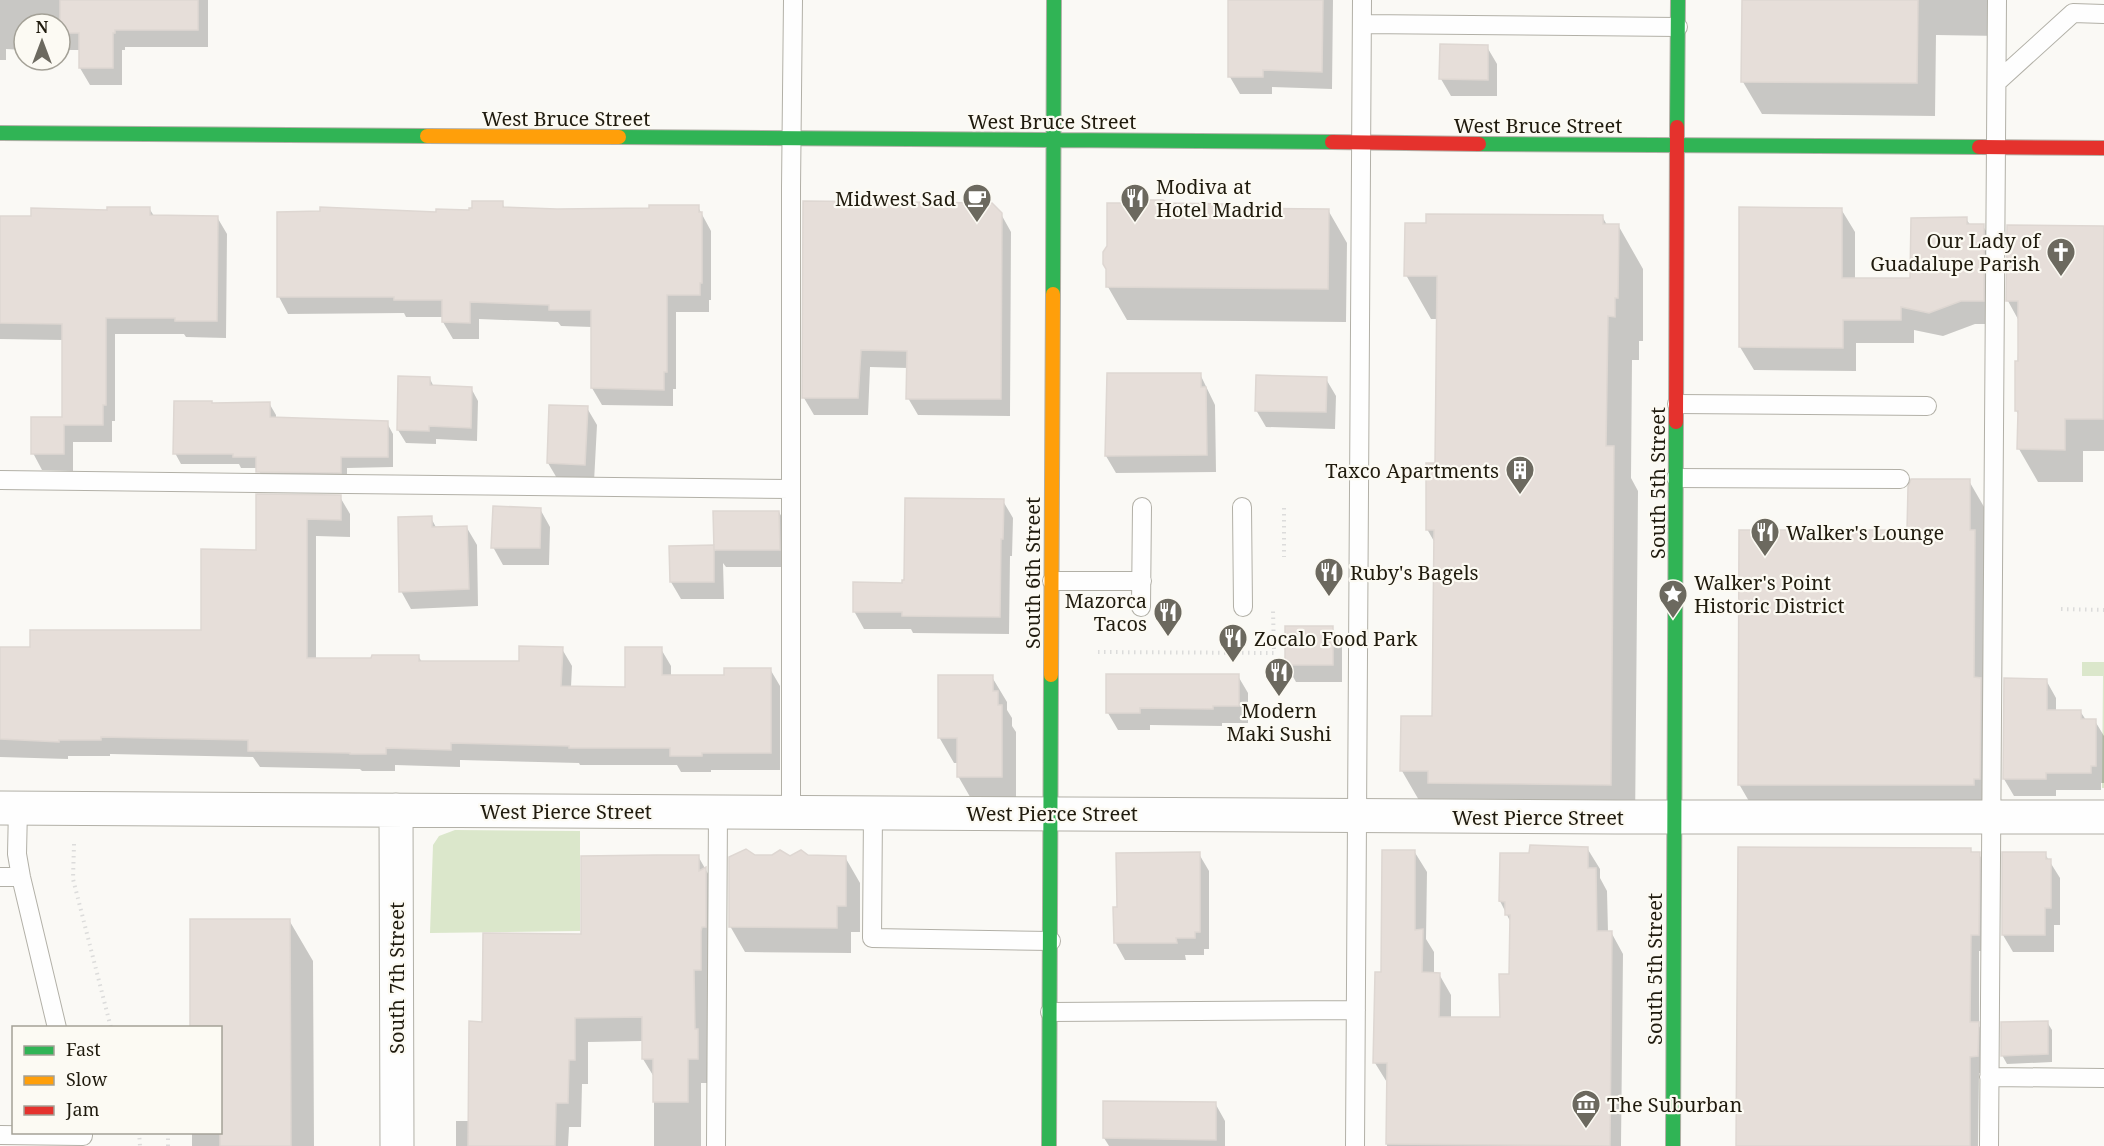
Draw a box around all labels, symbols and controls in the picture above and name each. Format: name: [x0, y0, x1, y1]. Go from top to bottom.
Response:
north arrow: [12, 12, 72, 72]
text: N: [36, 16, 49, 38]
street label: West Bruce Street: [482, 105, 650, 132]
street label: West Bruce Street: [968, 108, 1136, 135]
street label: West Bruce Street: [1454, 112, 1622, 139]
place label: Modiva at Hotel Madrid: [1156, 173, 1283, 223]
cafe icon: Midwest Sad: [961, 182, 993, 224]
restaurant icon: Modiva at Hotel Madrid: [1119, 182, 1151, 224]
place label: Midwest Sad: [835, 185, 956, 212]
place label: Our Lady of Guadalupe Parish: [1870, 227, 2042, 277]
church icon: Our Lady of Guadalupe Parish: [2045, 236, 2077, 278]
street label: South 5th Street: [1644, 407, 1671, 559]
building icon: Taxco Apartments: [1504, 454, 1536, 496]
place label: Taxco Apartments: [1325, 457, 1499, 484]
street label: South 6th Street: [1019, 497, 1046, 649]
restaurant icon: Walker's Lounge: [1749, 516, 1781, 558]
place label: Walker's Lounge: [1786, 519, 1944, 546]
restaurant icon: Ruby's Bagels: [1313, 556, 1345, 598]
place label: Ruby's Bagels: [1350, 559, 1479, 586]
place label: Walker's Point Historic District: [1694, 569, 1844, 619]
place icon: Walker's Point Historic District: [1657, 578, 1689, 620]
place label: Mazorca Tacos: [1065, 587, 1147, 637]
restaurant icon: Mazorca Tacos: [1152, 596, 1184, 638]
restaurant icon: Zocalo Food Park: [1217, 622, 1249, 664]
place label: Zocalo Food Park: [1254, 625, 1418, 652]
restaurant icon: Modern Maki Sushi: [1263, 656, 1295, 698]
place label: Modern Maki Sushi: [1226, 697, 1332, 747]
street label: West Pierce Street: [480, 798, 652, 825]
street label: West Pierce Street: [966, 800, 1138, 827]
street label: West Pierce Street: [1452, 804, 1624, 831]
street label: South 5th Street: [1641, 893, 1668, 1045]
street label: South 7th Street: [383, 902, 410, 1054]
legend: [12, 1026, 222, 1134]
text: Fast: [66, 1037, 101, 1061]
text: Slow: [66, 1067, 108, 1091]
museum icon: The Suburban: [1570, 1088, 1602, 1130]
place label: The Suburban: [1607, 1091, 1742, 1118]
text: Jam: [65, 1097, 100, 1121]

